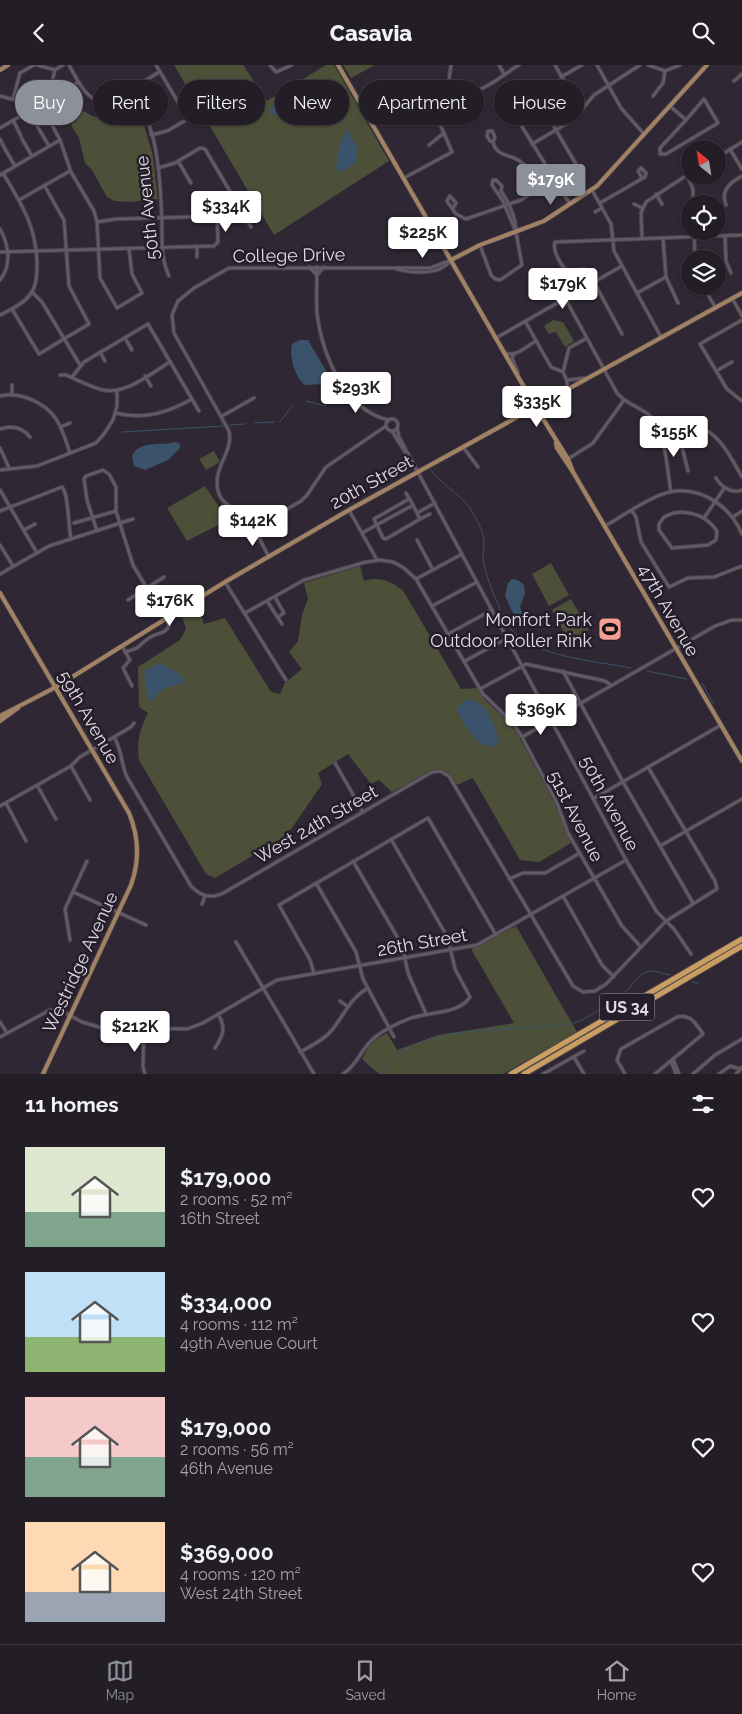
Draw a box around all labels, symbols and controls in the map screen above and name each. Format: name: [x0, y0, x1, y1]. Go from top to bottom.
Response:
icon: back: [25, 19, 53, 47]
icon: search: [689, 19, 717, 47]
text: Casavia: [330, 20, 412, 46]
chip: Buy: [15, 80, 83, 125]
chip: Rent: [93, 80, 168, 125]
chip: Filters: [178, 80, 265, 125]
chip: New: [275, 80, 349, 125]
chip: Apartment: [359, 80, 484, 125]
chip: House: [494, 80, 584, 125]
north arrow: [681, 140, 726, 185]
map controls: [681, 140, 726, 295]
street label: 50th Avenue: [131, 154, 163, 261]
pin: $179K: [516, 163, 586, 206]
text: $179K: [527, 170, 575, 189]
pin: $334K: [191, 191, 261, 233]
button: locate: [681, 195, 726, 240]
text: $334K: [202, 197, 250, 216]
pin: $225K: [388, 217, 458, 259]
text: $225K: [399, 223, 447, 242]
street label: College Drive: [232, 244, 346, 266]
button: layers: [681, 250, 726, 295]
pin: $179K: [528, 267, 598, 310]
text: $179K: [539, 274, 587, 293]
pin: $293K: [321, 371, 391, 414]
text: $293K: [332, 378, 380, 397]
pin: $335K: [502, 385, 572, 428]
text: $335K: [513, 392, 561, 411]
pin: $155K: [639, 415, 709, 458]
text: $155K: [651, 422, 697, 441]
street label: 20th Street: [326, 451, 416, 513]
pin: $142K: [218, 505, 288, 547]
text: $142K: [230, 511, 276, 530]
street label: 47th Avenue: [634, 560, 704, 660]
pin: $176K: [135, 585, 205, 627]
text: $176K: [146, 591, 194, 610]
place label: Monfort Park Outdoor Roller Rink: [430, 609, 592, 651]
sports icon: Monfort Park Outdoor Roller Rink: [597, 616, 623, 642]
street label: 59th Avenue: [54, 667, 124, 768]
pin: $369K: [506, 693, 576, 736]
text: $369K: [517, 700, 565, 719]
street label: 50th Avenue: [576, 752, 644, 854]
street label: 51st Avenue: [544, 767, 608, 865]
street label: West 24th Street: [251, 780, 381, 868]
street label: Westridge Avenue: [38, 888, 122, 1036]
street label: 26th Street: [375, 924, 469, 960]
road number: US 34: [600, 994, 654, 1021]
pin: $212K: [100, 1011, 170, 1053]
text: $212K: [112, 1017, 158, 1036]
icon: filters: [689, 1090, 717, 1118]
text: 11 homes: [25, 1092, 119, 1117]
text: $179,000: [180, 1165, 271, 1190]
icon: home: [65, 1167, 125, 1227]
icon: heart: [689, 1183, 717, 1211]
text: 2 rooms · 52 m²: [180, 1190, 292, 1209]
text: 16th Street: [180, 1209, 260, 1228]
text: $334,000: [180, 1290, 272, 1315]
icon: home: [65, 1292, 125, 1352]
icon: heart: [689, 1308, 717, 1336]
text: 4 rooms · 112 m²: [180, 1315, 298, 1334]
text: 49th Avenue Court: [180, 1334, 318, 1353]
text: $179,000: [180, 1415, 271, 1440]
icon: home: [65, 1417, 125, 1477]
icon: heart: [689, 1433, 717, 1461]
text: 2 rooms · 56 m²: [180, 1440, 294, 1459]
text: 46th Avenue: [180, 1459, 273, 1478]
text: $369,000: [180, 1540, 274, 1565]
icon: home: [65, 1542, 125, 1602]
icon: heart: [689, 1558, 717, 1586]
text: 4 rooms · 120 m²: [180, 1565, 301, 1584]
text: West 24th Street: [180, 1584, 302, 1603]
tab: Map: [106, 1657, 134, 1703]
tab: Saved: [345, 1657, 385, 1703]
tab: Home: [597, 1657, 636, 1703]

